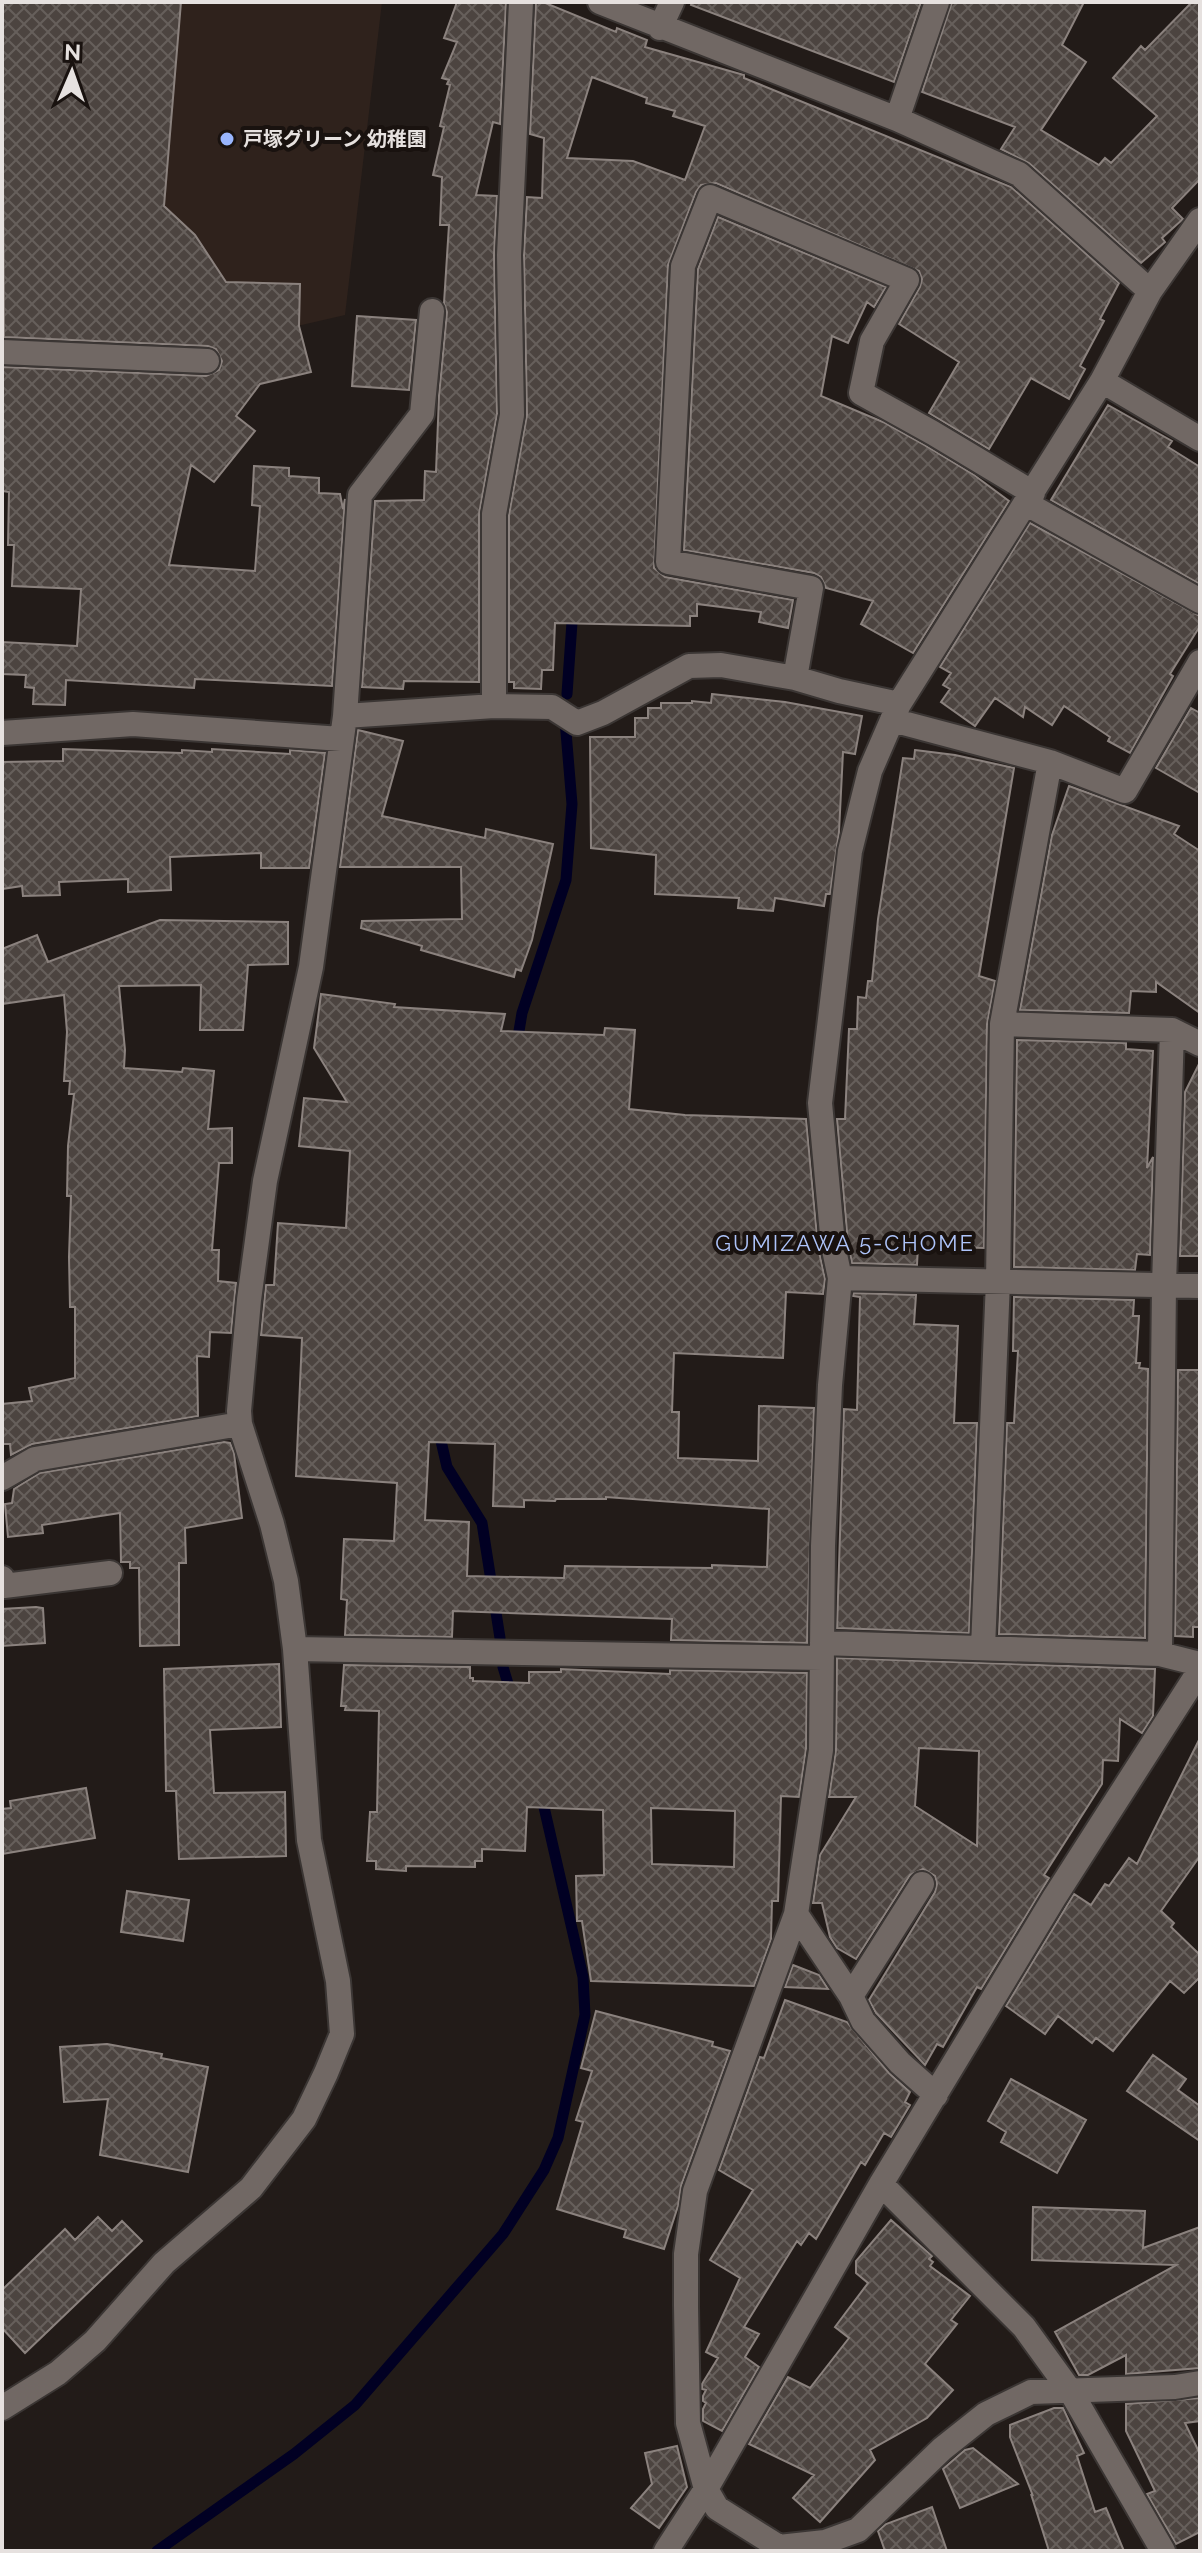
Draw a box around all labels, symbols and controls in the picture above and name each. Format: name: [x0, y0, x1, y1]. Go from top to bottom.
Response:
north arrow: [32, 32, 112, 112]
text: N: [64, 39, 82, 65]
place label: 戸塚グリーン 幼稚園: [243, 127, 427, 151]
marker: 戸塚グリーン 幼稚園: [218, 130, 236, 148]
district label: GUMIZAWA 5-CHOME: [715, 1230, 975, 1256]

